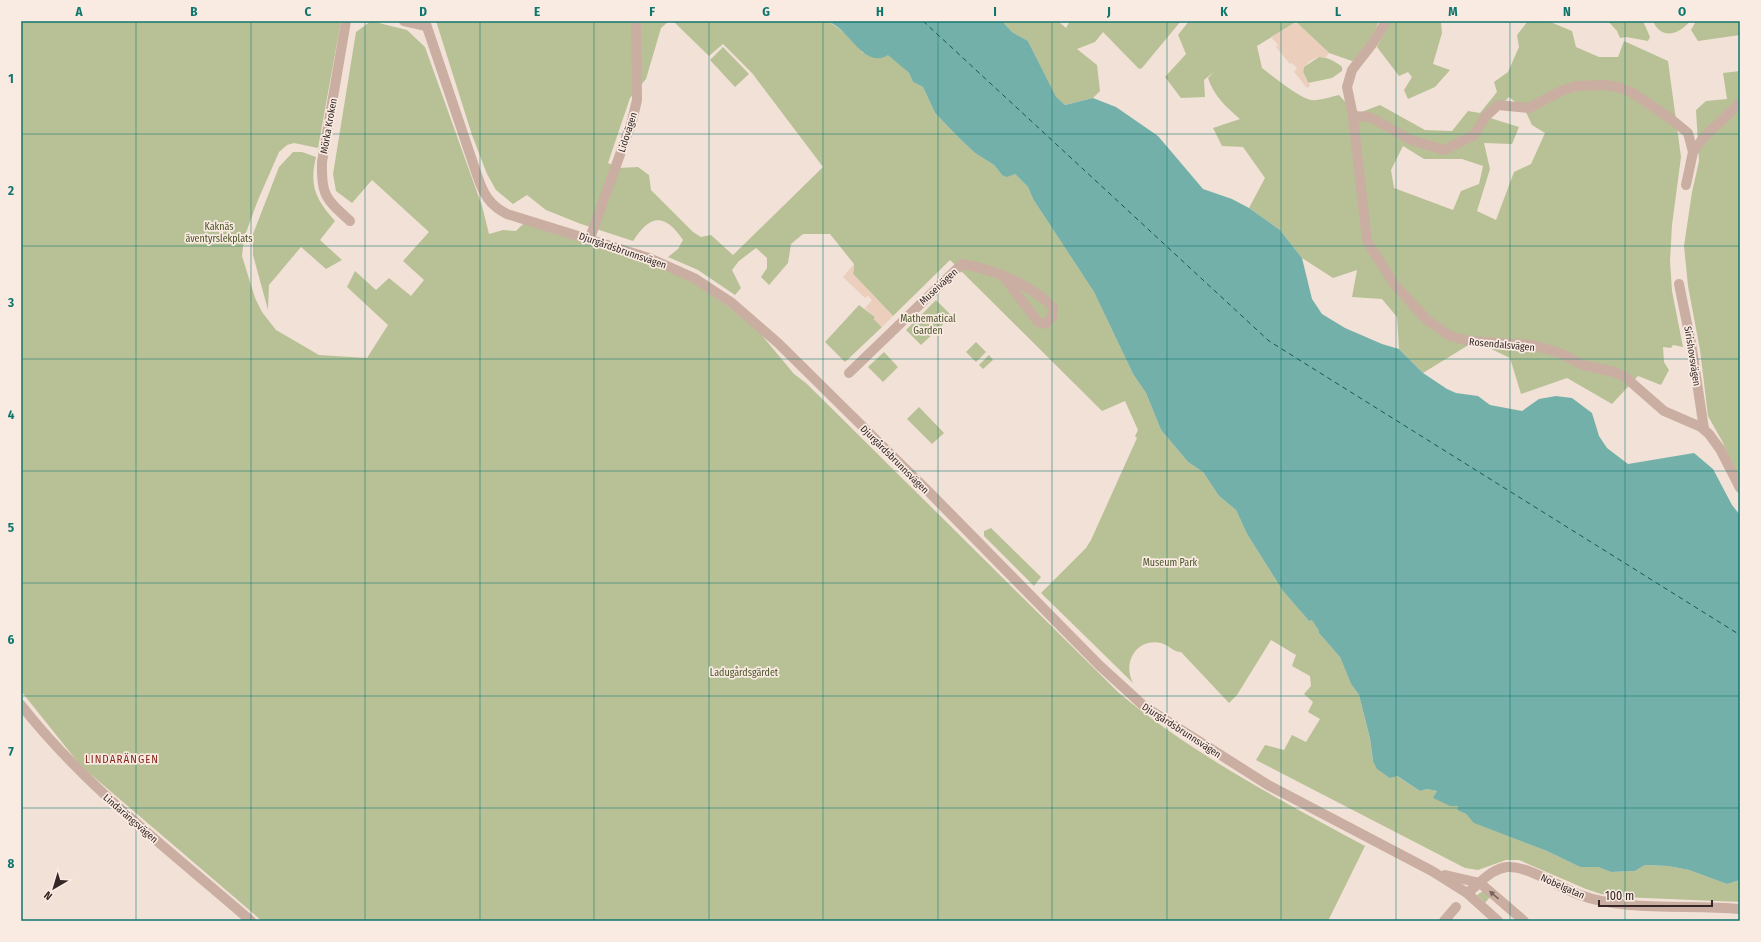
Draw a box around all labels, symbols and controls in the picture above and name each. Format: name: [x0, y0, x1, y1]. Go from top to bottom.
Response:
text: A: [74, 4, 83, 19]
text: B: [190, 4, 198, 19]
text: C: [305, 4, 312, 19]
text: D: [419, 4, 427, 19]
text: E: [534, 4, 540, 19]
text: F: [649, 4, 655, 19]
text: G: [762, 4, 770, 19]
text: H: [876, 4, 884, 19]
text: I: [993, 4, 997, 19]
text: J: [1106, 4, 1111, 19]
text: K: [1220, 4, 1228, 19]
text: L: [1335, 4, 1341, 19]
text: M: [1448, 4, 1458, 19]
text: N: [1563, 4, 1571, 19]
text: O: [1678, 4, 1686, 19]
text: 1: [8, 71, 14, 86]
street label: Mörka Kroken: [318, 97, 340, 155]
street label: Lidovägen: [616, 111, 640, 154]
text: 2: [7, 183, 14, 198]
park label: Kaknäs äventyrslekplats: [185, 221, 253, 245]
street label: Djurgårdsbrunnsvägen: [577, 229, 668, 272]
street label: Museivägen: [917, 266, 960, 307]
text: 3: [7, 295, 14, 310]
park label: Mathematical Garden: [900, 313, 956, 337]
street label: Sirishovsvägen: [1681, 325, 1703, 387]
street label: Rosendalsvägen: [1469, 336, 1535, 354]
text: 4: [8, 407, 15, 422]
street label: Djurgårdsbrunnsvägen: [858, 422, 932, 496]
text: 5: [8, 520, 14, 535]
park label: Museum Park: [1143, 557, 1198, 569]
text: 6: [8, 632, 15, 647]
park label: Ladugårdsgärdet: [710, 666, 779, 679]
street label: Djurgårdsbrunnsvägen: [1140, 700, 1224, 761]
text: 7: [8, 744, 14, 759]
district label: LINDARÄNGEN: [85, 753, 159, 766]
street label: Lindarängsvägen: [101, 792, 160, 846]
text: 8: [8, 856, 15, 871]
north arrow: [34, 868, 74, 908]
street label: Nobelgatan: [1539, 872, 1587, 902]
scale bar: [1599, 882, 1712, 908]
text: N: [42, 888, 55, 903]
text: 100 m: [1605, 889, 1634, 903]
one-way arrow: [1489, 891, 1500, 900]

